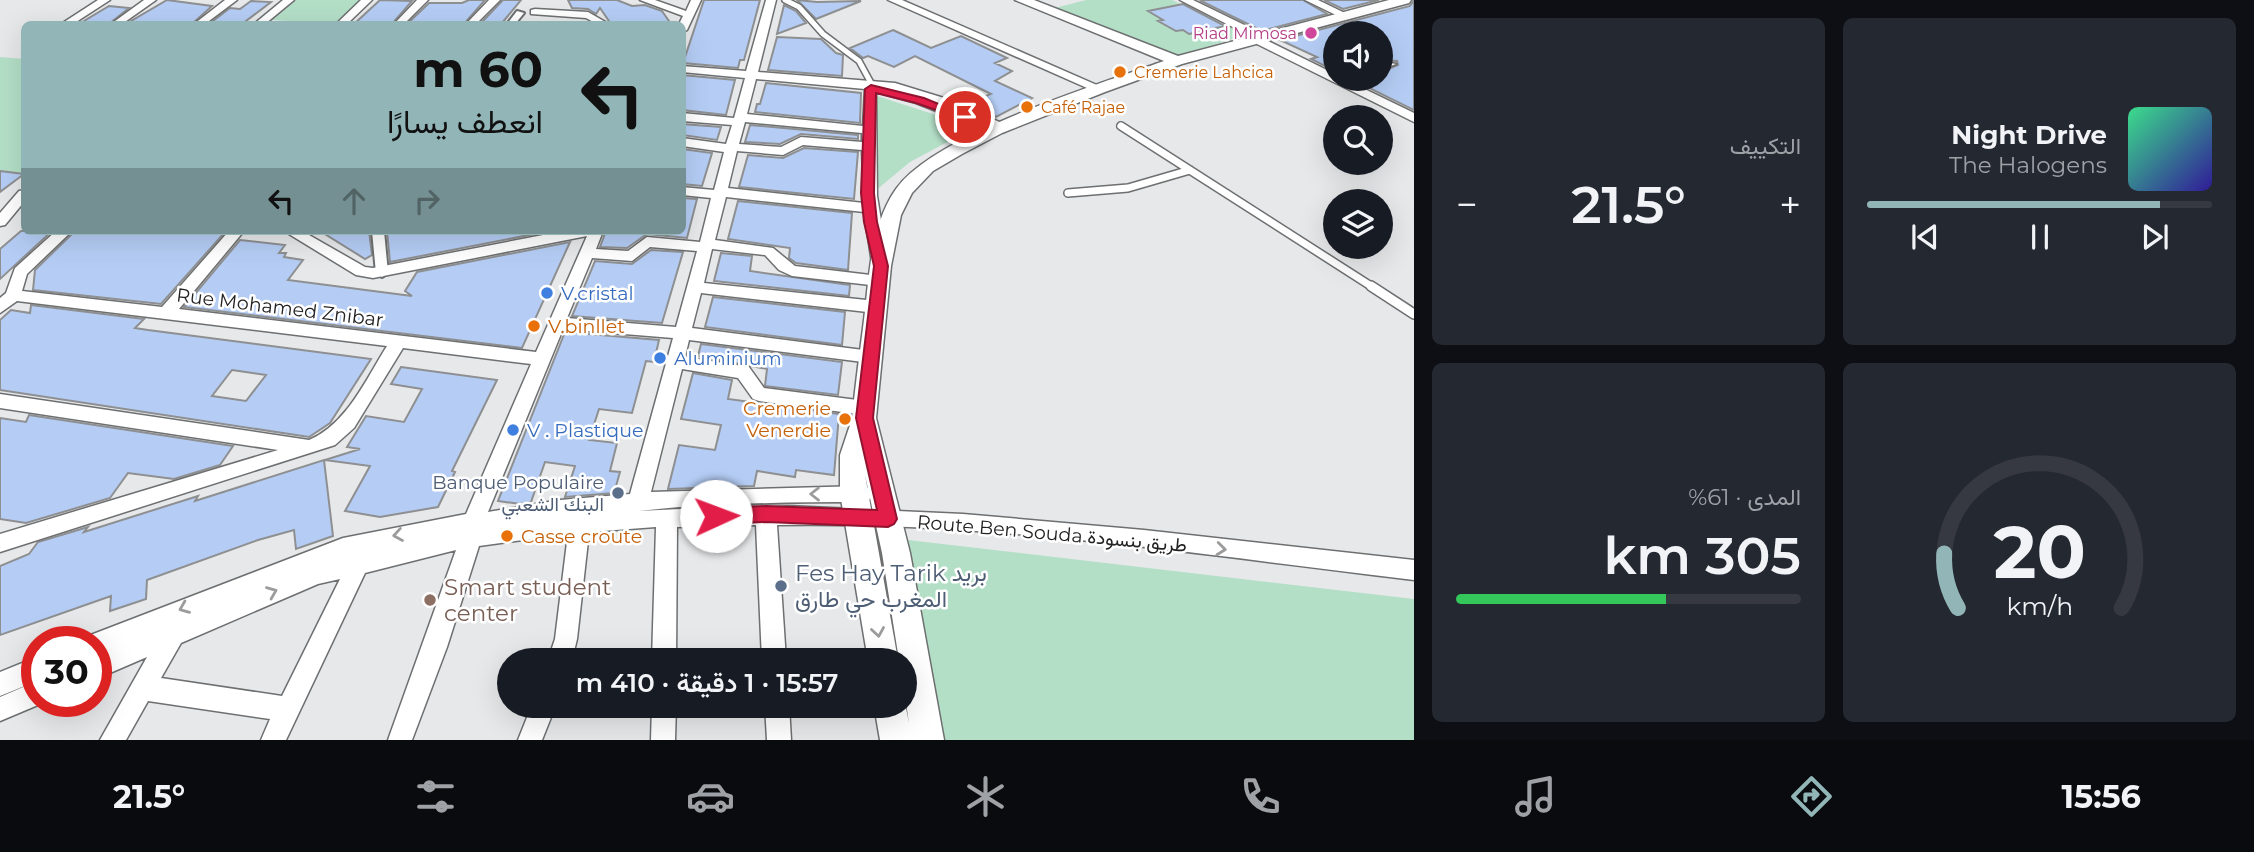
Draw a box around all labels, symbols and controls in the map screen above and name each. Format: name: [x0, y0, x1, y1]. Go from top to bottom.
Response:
map controls: [1323, 21, 1393, 259]
button: sound: [1323, 21, 1393, 91]
place label: Riad Mimosa: [1193, 24, 1297, 43]
marker: Riad Mimosa: [1303, 25, 1319, 41]
text: 60 m: [413, 40, 543, 99]
icon: left: [567, 49, 658, 140]
place label: Cremerie Lahcica: [1134, 63, 1274, 82]
marker: Cremerie Lahcica: [1112, 64, 1128, 80]
pin: [935, 87, 995, 147]
icon: arrive: [946, 98, 984, 136]
place label: Café Rajae: [1041, 98, 1125, 117]
marker: Café Rajae: [1019, 99, 1035, 115]
text: انعطف يسارًا: [387, 102, 543, 141]
button: search: [1323, 105, 1393, 175]
text: Night Drive: [1951, 119, 2107, 151]
text: التكييف: [1730, 132, 1801, 160]
text: The Halogens: [1949, 151, 2107, 179]
text: 21.5°: [1571, 173, 1686, 236]
text: −: [1456, 181, 1478, 228]
text: +: [1779, 181, 1801, 228]
icon: left: [262, 182, 300, 220]
icon: ahead: [335, 182, 373, 220]
icon: right: [408, 182, 446, 220]
button: layers: [1323, 189, 1393, 259]
icon: previous: [1906, 218, 1944, 256]
icon: pause: [2021, 218, 2059, 256]
icon: next: [2136, 218, 2174, 256]
place label: V.cristal: [561, 282, 634, 305]
street label: Rue Mohamed Znibar: [175, 283, 385, 332]
marker: V.cristal: [539, 285, 555, 301]
place label: V.binllet: [548, 315, 625, 338]
marker: V.binllet: [526, 318, 542, 334]
place label: Aluminium: [674, 347, 782, 370]
marker: Aluminium: [652, 350, 668, 366]
place label: Cremerie Venerdie: [743, 397, 831, 442]
marker: Cremerie Venerdie: [837, 411, 853, 427]
place label: V . Plastique: [527, 419, 643, 442]
marker: V . Plastique: [505, 422, 521, 438]
place label: Banque Populaire البنك الشعبي: [432, 471, 604, 520]
position arrow: [679, 479, 753, 553]
text: المدى · 61%: [1688, 483, 1801, 511]
marker: Banque Populaire البنك الشعبي: [610, 485, 626, 501]
one-way arrow: [809, 486, 820, 501]
text: 20: [1993, 509, 2086, 597]
street label: Route Ben Souda طريق بنسودة: [916, 510, 1188, 557]
text: 305 km: [1603, 524, 1801, 587]
place label: Casse croute: [521, 525, 642, 548]
one-way arrow: [392, 527, 404, 542]
marker: Casse croute: [499, 528, 515, 544]
one-way arrow: [1216, 541, 1227, 556]
place label: Fes Hay Tarik بريد المغرب حي طارق: [795, 559, 987, 618]
place label: Smart student center: [444, 573, 611, 627]
marker: Fes Hay Tarik بريد المغرب حي طارق: [773, 578, 789, 594]
one-way arrow: [265, 587, 277, 601]
text: km/h: [2006, 591, 2073, 621]
marker: Smart student center: [422, 592, 438, 608]
one-way arrow: [178, 599, 190, 613]
speed limit sign: 30: [21, 626, 112, 717]
one-way arrow: [870, 626, 885, 638]
text: 15:57 · 1 دقيقة · 410 m: [576, 667, 838, 699]
icon: filters: [411, 772, 460, 821]
icon: car: [686, 772, 735, 821]
icon: climate: [961, 772, 1010, 821]
icon: phone: [1236, 772, 1285, 821]
icon: music: [1511, 772, 1560, 821]
icon: directions: [1787, 772, 1836, 821]
text: 21.5°: [113, 777, 185, 816]
text: 15:56: [2062, 777, 2141, 816]

